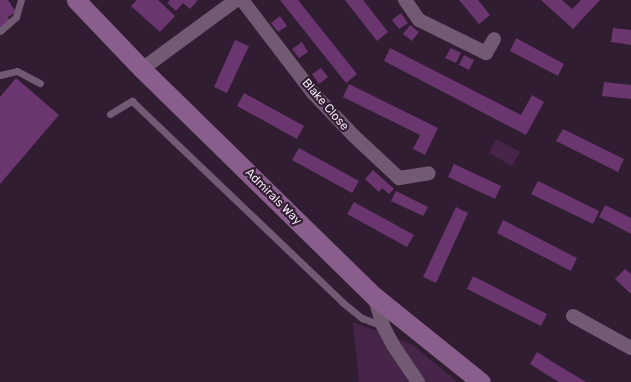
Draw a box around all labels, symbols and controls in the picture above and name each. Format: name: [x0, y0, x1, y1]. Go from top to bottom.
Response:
street label: Blake Close: [299, 76, 351, 134]
street label: Admirals Way: [242, 166, 304, 228]

